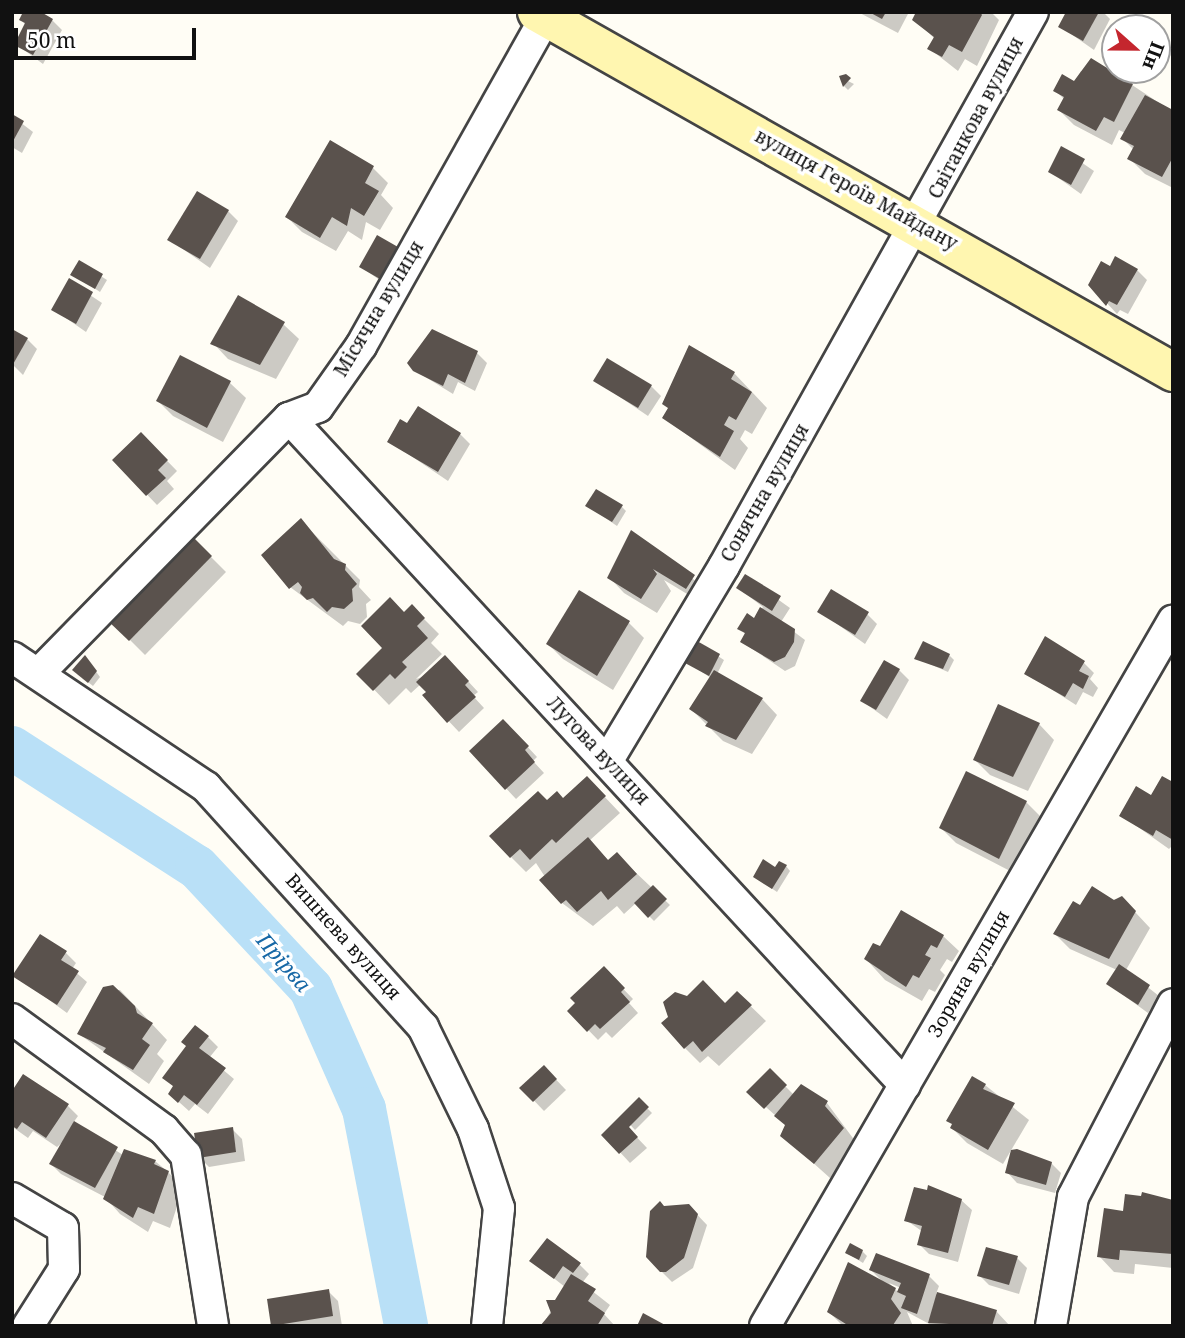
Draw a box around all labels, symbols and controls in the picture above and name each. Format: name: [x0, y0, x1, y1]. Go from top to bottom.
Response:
scale bar: [18, 14, 200, 58]
north arrow: [1101, 14, 1171, 84]
text: 50 m: [27, 26, 76, 54]
street label: Світанкова вулиця: [924, 33, 1028, 203]
text: Пн: [1137, 38, 1171, 74]
street label: вулиця Героїв Майдану: [751, 125, 961, 255]
street label: Місячна вулиця: [329, 237, 429, 381]
street label: Сонячна вулиця: [716, 420, 814, 566]
street label: Лугова вулиця: [542, 692, 654, 810]
street label: Вишнева вулиця: [280, 869, 406, 1005]
street label: Зоряна вулиця: [923, 906, 1015, 1042]
water label: Прірва: [252, 927, 316, 997]

